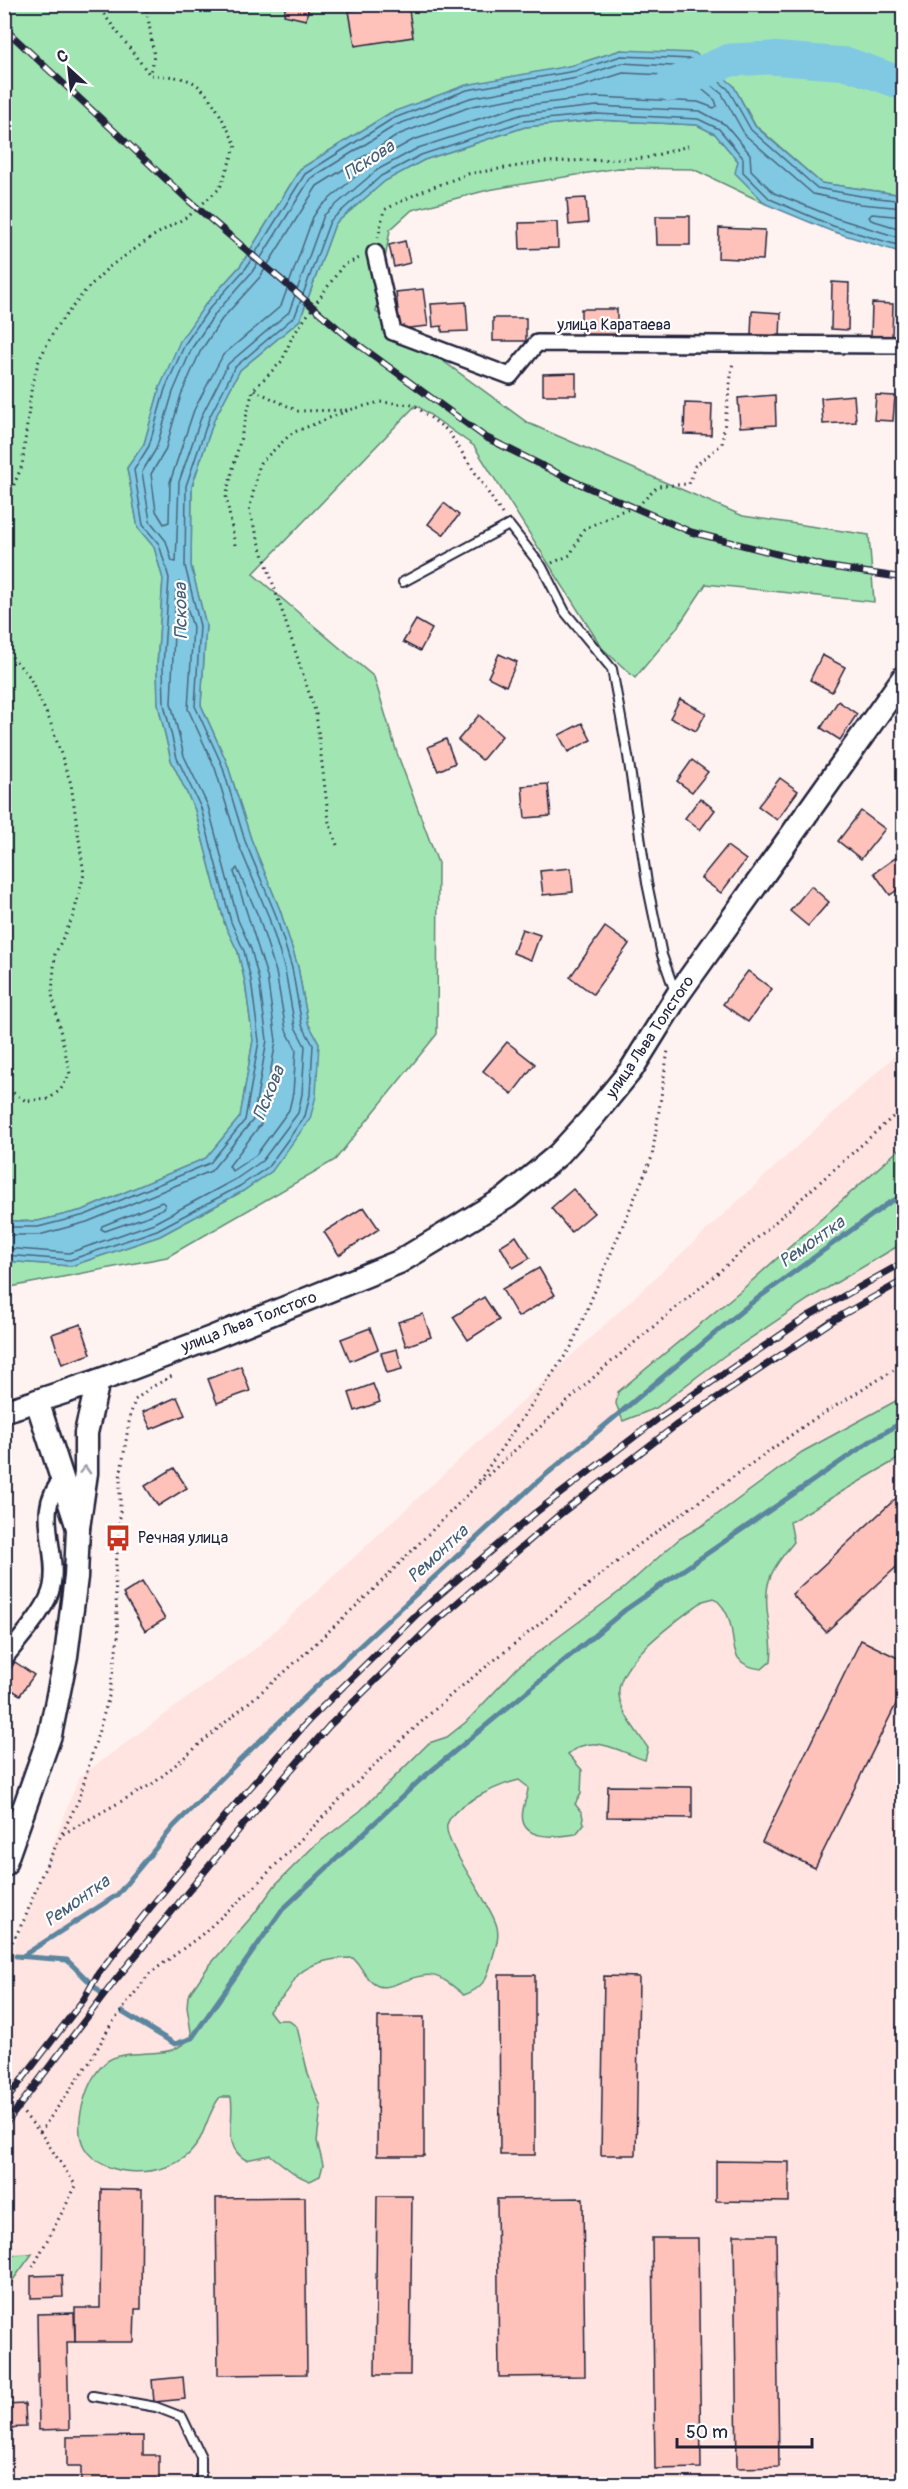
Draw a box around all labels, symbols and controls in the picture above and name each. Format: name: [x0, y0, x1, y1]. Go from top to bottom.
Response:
north arrow: [39, 39, 99, 99]
text: С: [54, 45, 72, 68]
water label: Пскова: [339, 134, 400, 185]
street label: улица Каратаева: [556, 315, 671, 335]
water label: Пскова: [169, 581, 193, 639]
street label: улица Льва Толстого: [601, 972, 699, 1103]
water label: Пскова: [248, 1061, 291, 1123]
water label: Ремонтка: [775, 1210, 851, 1273]
street label: улица Льва Толстого: [178, 1287, 320, 1357]
one-way arrow: [79, 1466, 92, 1475]
water label: Ремонтка: [403, 1519, 474, 1588]
bus stop icon: Речная улица: [103, 1523, 133, 1553]
place label: Речная улица: [138, 1528, 228, 1548]
water label: Ремонтка: [40, 1869, 116, 1932]
scale bar: [677, 2411, 812, 2449]
text: 50 m: [686, 2421, 728, 2444]

